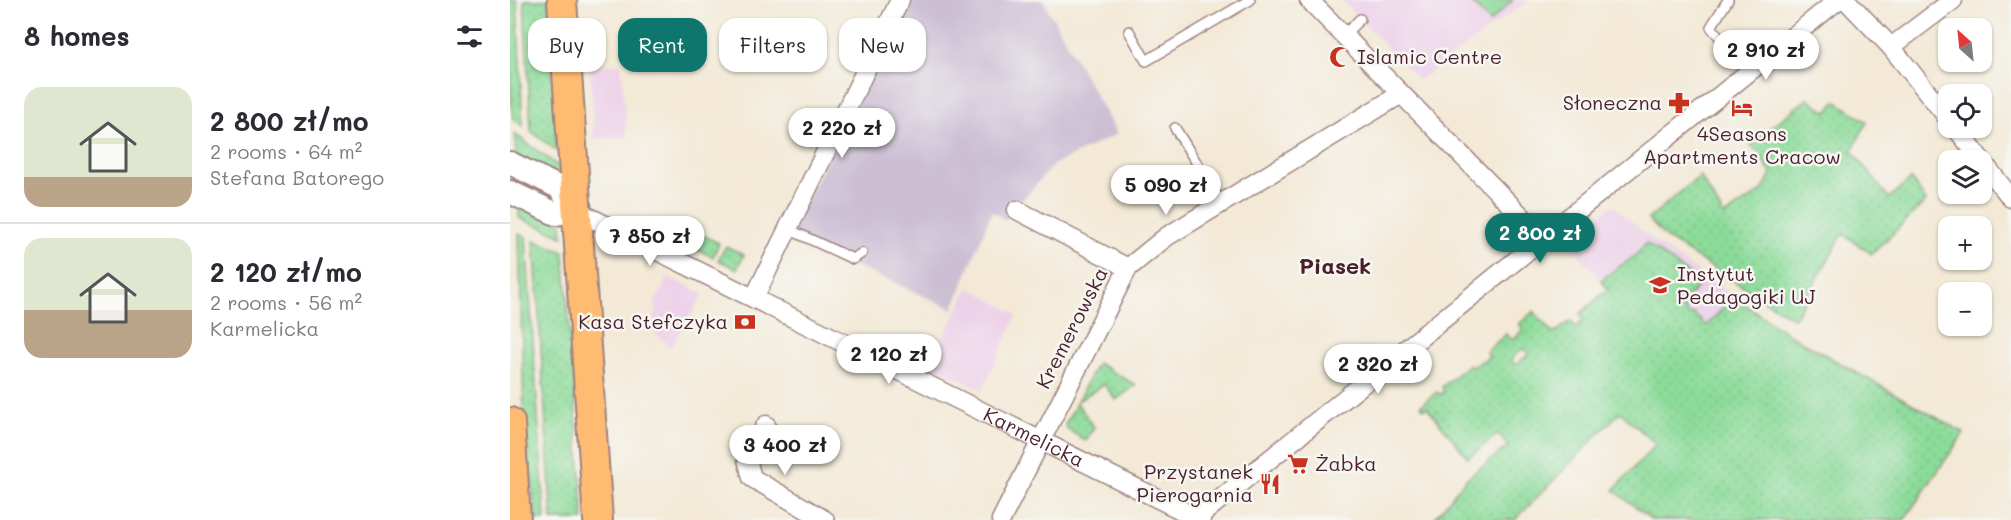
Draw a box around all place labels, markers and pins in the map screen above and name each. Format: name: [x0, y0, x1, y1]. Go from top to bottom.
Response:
pin: 2 910 zł: [1704, 30, 1828, 81]
place label: Islamic Centre: [1357, 43, 1502, 69]
mosque icon: Islamic Centre: [1328, 45, 1352, 69]
place label: Słoneczna: [1563, 89, 1662, 115]
pharmacy icon: Słoneczna: [1667, 91, 1691, 115]
hotel icon: 4Seasons Apartments Cracow: [1730, 96, 1754, 120]
pin: 2 220 zł: [780, 108, 904, 159]
place label: 4Seasons Apartments Cracow: [1643, 120, 1841, 169]
pin: 5 090 zł: [1104, 165, 1228, 216]
pin: 2 800 zł: [1478, 213, 1602, 264]
pin: 7 850 zł: [588, 216, 712, 267]
place label: Instytut Pedagogiki UJ: [1677, 260, 1815, 309]
school or university icon: Instytut Pedagogiki UJ: [1648, 273, 1672, 297]
place label: Kasa Stefczyka: [578, 308, 728, 334]
bank icon: Kasa Stefczyka: [733, 310, 757, 334]
pin: 2 120 zł: [827, 334, 951, 385]
pin: 2 320 zł: [1316, 344, 1440, 395]
pin: 3 400 zł: [723, 425, 847, 476]
place label: Żabka: [1315, 450, 1377, 476]
supermarket icon: Żabka: [1286, 452, 1310, 476]
place label: Przystanek Pierogarnia: [1137, 458, 1253, 507]
restaurant icon: Przystanek Pierogarnia: [1258, 472, 1282, 496]

